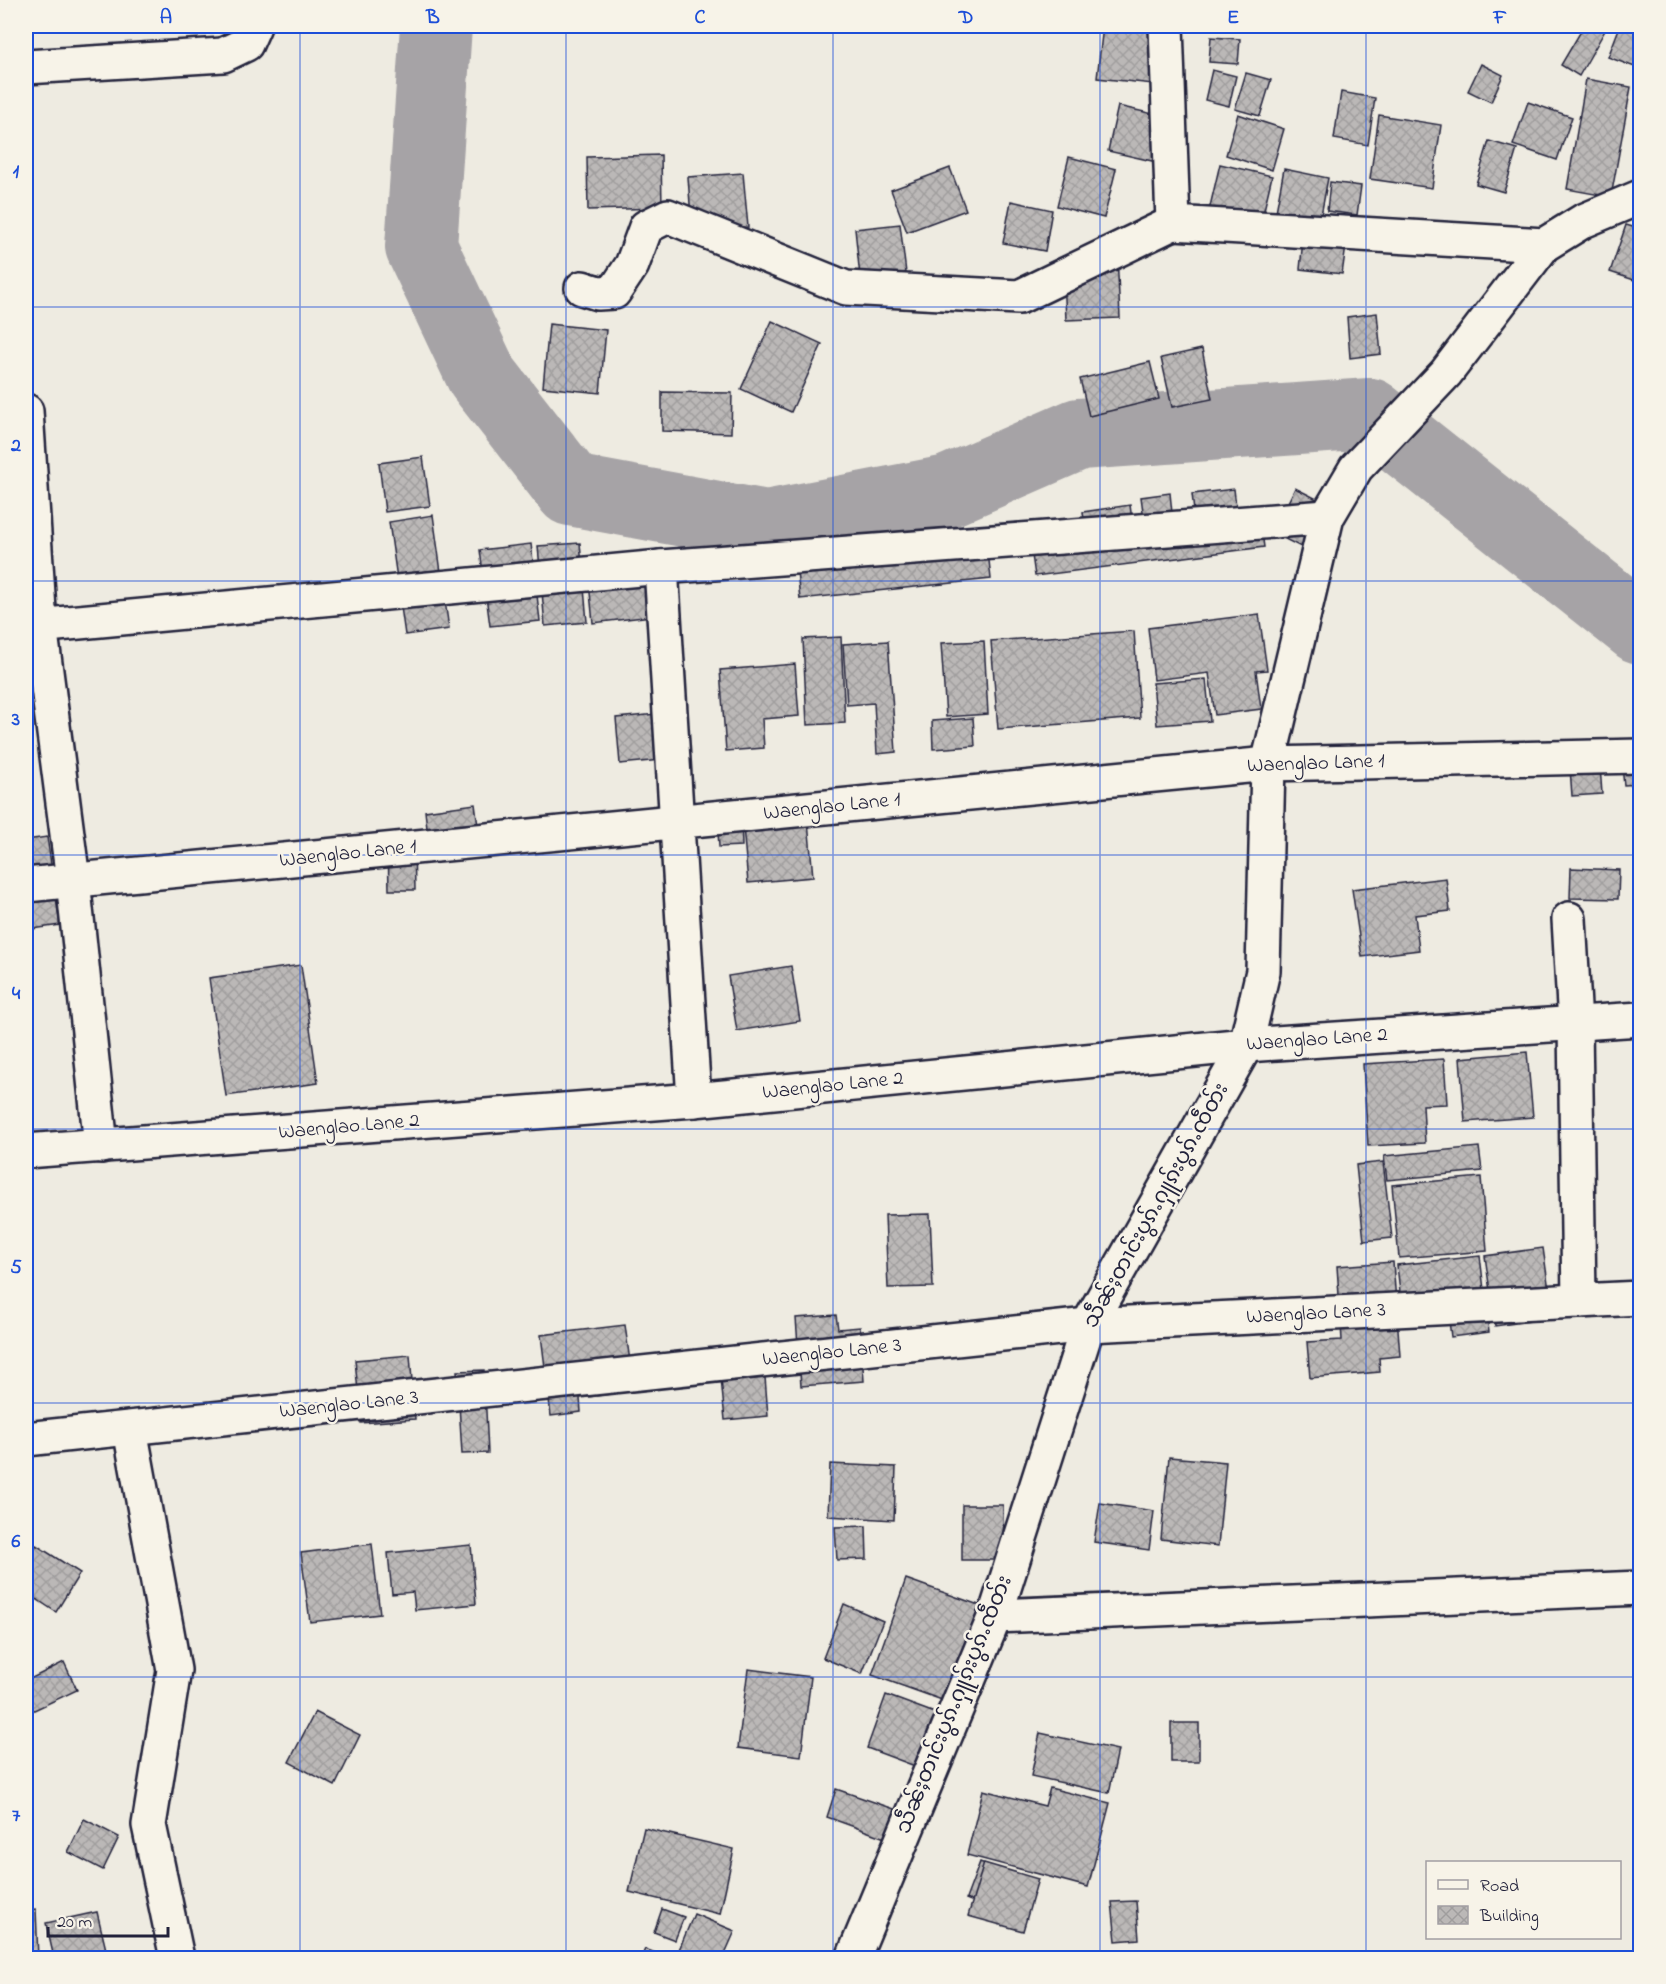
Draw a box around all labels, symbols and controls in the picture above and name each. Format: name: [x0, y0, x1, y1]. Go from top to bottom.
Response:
text: A: [160, 4, 172, 33]
text: B: [425, 4, 440, 33]
text: C: [695, 4, 706, 33]
text: D: [958, 4, 973, 33]
text: E: [1227, 4, 1239, 33]
text: F: [1493, 4, 1507, 33]
text: 1: [13, 158, 20, 187]
text: 2: [10, 432, 21, 461]
text: 3: [11, 706, 20, 735]
street label: Waenglao Lane 1: [1247, 747, 1386, 783]
street label: Waenglao Lane 1: [762, 785, 903, 831]
street label: Waenglao Lane 1: [278, 832, 419, 878]
text: 4: [12, 980, 21, 1009]
street label: Waenglao Lane 2: [1245, 1020, 1389, 1062]
street label: Waenglao Lane 2: [761, 1064, 905, 1110]
street label: သဵၼ်ႈတၢင်းပွၵ်ႉႁူၵ်းပွၵ်ႉၸဵတ်း: [1074, 1076, 1237, 1334]
street label: Waenglao Lane 2: [277, 1106, 421, 1150]
text: 5: [10, 1254, 22, 1283]
street label: Waenglao Lane 3: [1245, 1295, 1387, 1335]
street label: Waenglao Lane 3: [761, 1331, 903, 1377]
street label: Waenglao Lane 3: [278, 1383, 420, 1429]
text: 6: [12, 1528, 21, 1557]
street label: သဵၼ်ႈတၢင်းပွၵ်ႉႁူၵ်းပွၵ်ႉၸဵတ်း: [887, 1570, 1021, 1839]
text: 7: [12, 1802, 21, 1831]
legend: [1426, 1861, 1621, 1939]
text: Road: [1480, 1874, 1519, 1900]
scale bar: [48, 1900, 168, 1938]
text: Building: [1479, 1904, 1539, 1931]
text: 20 m: [57, 1910, 92, 1936]

